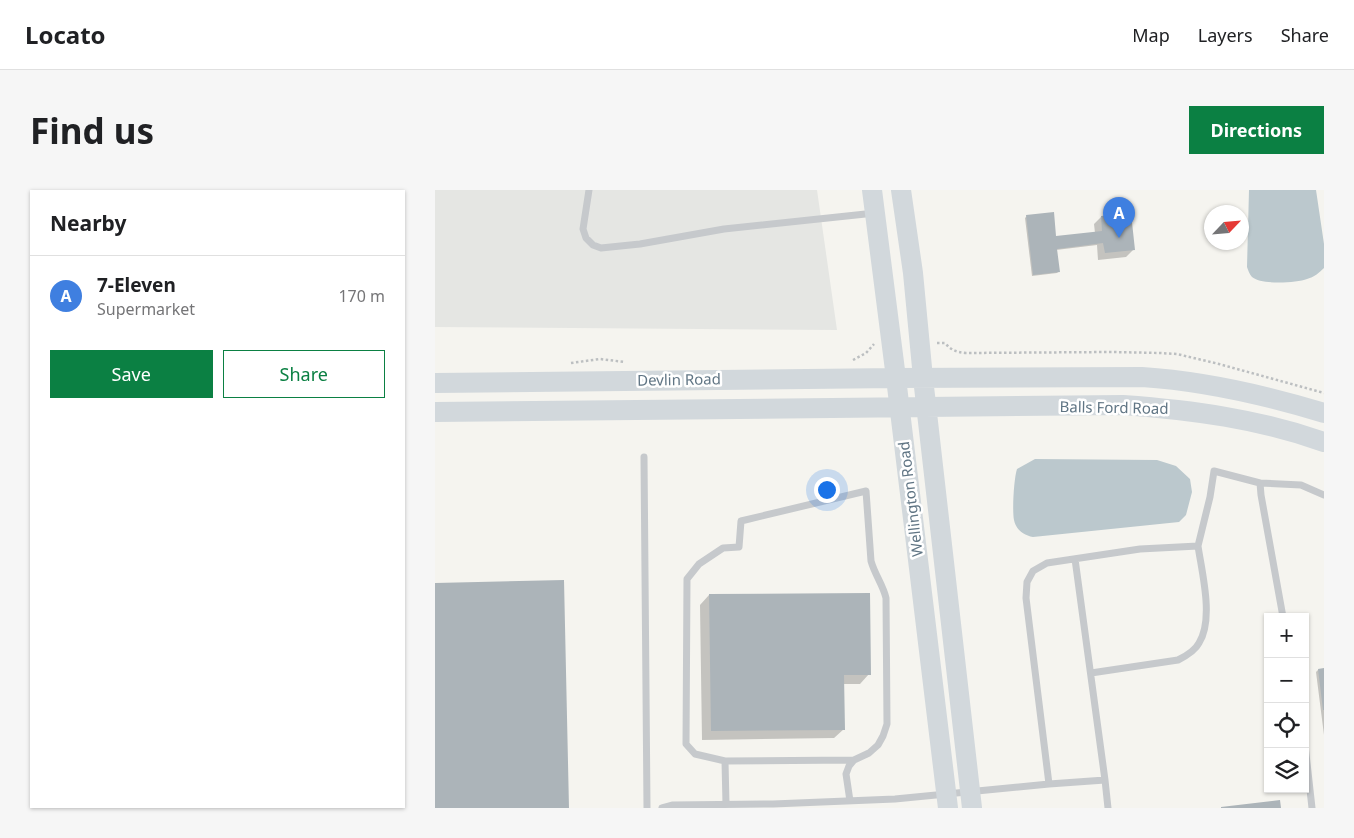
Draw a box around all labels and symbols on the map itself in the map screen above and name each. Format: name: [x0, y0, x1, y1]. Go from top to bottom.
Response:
pin: A: [1103, 197, 1135, 238]
north arrow: [1204, 205, 1249, 250]
street label: Devlin Road: [637, 368, 721, 390]
street label: Balls Ford Road: [1059, 396, 1169, 418]
street label: Wellington Road: [893, 440, 927, 558]
your location: [814, 477, 840, 503]

